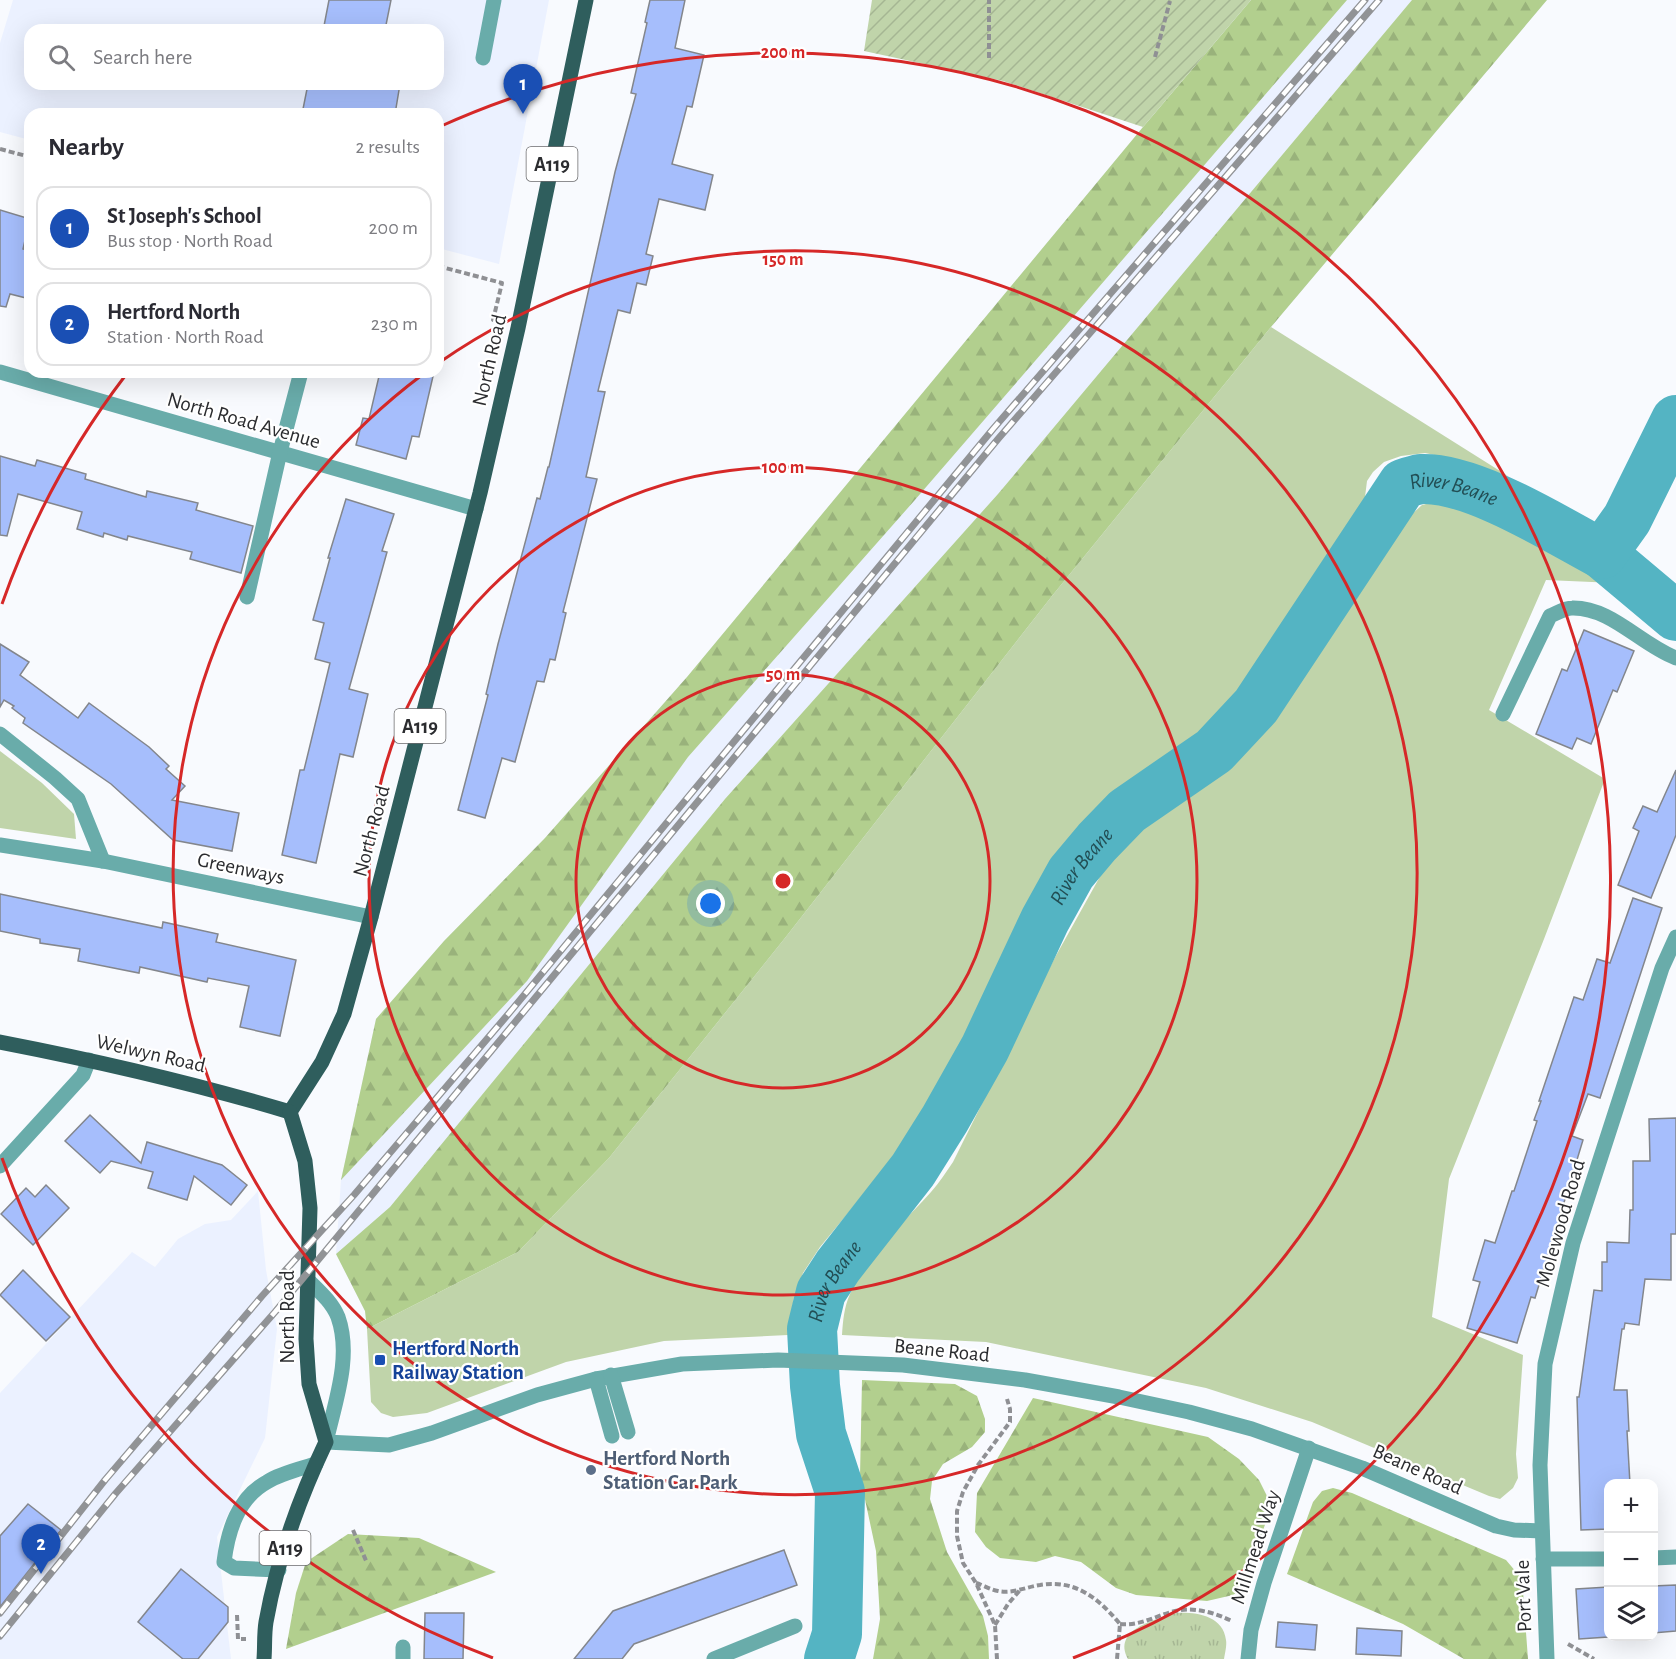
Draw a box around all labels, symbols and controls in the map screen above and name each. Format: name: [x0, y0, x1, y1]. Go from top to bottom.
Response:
search box: [24, 24, 444, 90]
icon: search: [45, 41, 78, 74]
text: 200 m: [761, 44, 805, 62]
text: Search here: [93, 46, 192, 68]
pin: 1: [504, 64, 542, 114]
text: Nearby: [48, 134, 124, 160]
text: 2 results: [356, 137, 420, 157]
road number: A119: [526, 147, 578, 181]
text: St Joseph's School: [107, 205, 262, 227]
text: 1: [66, 218, 73, 238]
text: 200 m: [368, 218, 418, 238]
text: Bus stop · North Road: [107, 231, 273, 251]
text: 150 m: [763, 251, 803, 269]
text: Hertford North: [107, 301, 240, 323]
street label: North Road: [469, 312, 510, 408]
text: 2: [65, 314, 74, 334]
text: 230 m: [371, 314, 418, 334]
text: Station · North Road: [107, 327, 264, 347]
street label: North Road Avenue: [165, 389, 323, 452]
text: 100 m: [762, 459, 804, 477]
water label: River Beane: [1407, 469, 1501, 510]
text: 50 m: [766, 666, 800, 684]
road number: A119: [394, 709, 446, 743]
street label: North Road: [349, 783, 394, 879]
water label: River Beane: [1046, 823, 1117, 909]
street label: Greenways: [195, 849, 286, 888]
centre of rings: [773, 871, 793, 891]
your location: [696, 889, 725, 918]
street label: Welwyn Road: [94, 1031, 208, 1076]
street label: Molewood Road: [1532, 1157, 1589, 1289]
water label: River Beane: [804, 1236, 866, 1325]
street label: North Road: [277, 1270, 298, 1364]
street label: Beane Road: [893, 1335, 991, 1366]
place label: Hertford North Railway Station: [392, 1338, 524, 1383]
marker: Hertford North Railway Station: [373, 1353, 387, 1367]
street label: Beane Road: [1370, 1440, 1466, 1499]
place label: Hertford North Station Car Park: [603, 1448, 738, 1493]
marker: Hertford North Station Car Park: [584, 1463, 598, 1477]
map controls: [1604, 1479, 1658, 1641]
button: +: [1604, 1479, 1658, 1533]
street label: Millmead Way: [1227, 1488, 1284, 1607]
pin: 2: [22, 1524, 60, 1574]
road number: A119: [260, 1531, 310, 1565]
button: −: [1604, 1533, 1658, 1587]
street label: Port Vale: [1512, 1559, 1535, 1633]
button: layers: [1604, 1587, 1658, 1641]

